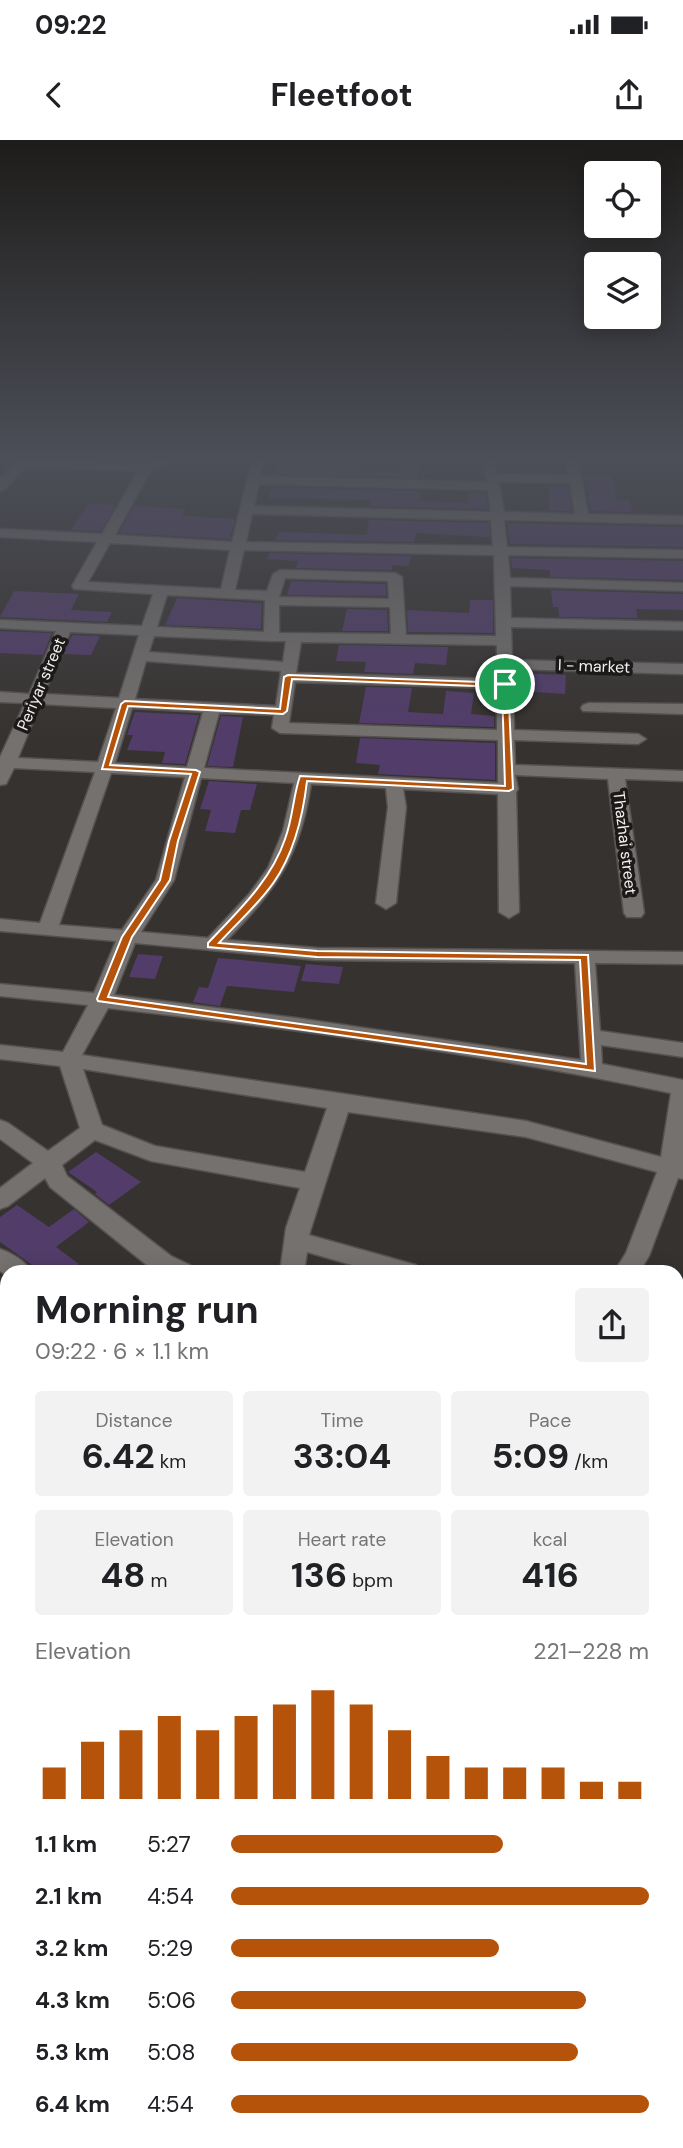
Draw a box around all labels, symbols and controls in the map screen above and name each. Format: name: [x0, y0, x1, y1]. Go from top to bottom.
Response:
text: 09:22: [35, 8, 106, 42]
text: Fleetfoot: [271, 74, 412, 116]
icon: back: [35, 76, 73, 114]
icon: share: [610, 76, 648, 114]
map controls: [584, 161, 661, 329]
button: locate: [584, 161, 661, 238]
button: layers: [584, 252, 661, 329]
street label: Periyar street: [12, 634, 70, 734]
pin: [475, 654, 535, 714]
street label: I - market: [557, 654, 631, 678]
icon: arrive: [486, 665, 524, 703]
street label: Thazhai street: [608, 790, 642, 896]
text: Morning run: [35, 1285, 259, 1335]
button: share: [575, 1288, 649, 1362]
text: 09:22 · 6 × 1.1 km: [35, 1336, 209, 1366]
text: Distance: [95, 1408, 173, 1433]
text: Time: [321, 1408, 363, 1433]
text: Pace: [529, 1408, 571, 1433]
text: 6.42: [82, 1433, 155, 1479]
text: 33:04: [293, 1433, 391, 1479]
text: 5:09: [492, 1433, 569, 1479]
text: km: [155, 1449, 186, 1474]
text: /km: [569, 1449, 608, 1474]
text: Elevation: [94, 1527, 174, 1552]
text: Heart rate: [298, 1527, 386, 1552]
text: kcal: [533, 1527, 567, 1552]
text: 48: [101, 1552, 145, 1598]
text: 136: [291, 1552, 347, 1598]
text: 416: [521, 1552, 579, 1598]
text: m: [145, 1568, 167, 1593]
text: bpm: [347, 1568, 393, 1593]
text: Elevation: [35, 1636, 131, 1666]
text: 221–228 m: [533, 1636, 649, 1666]
text: 1.1 km: [35, 1829, 97, 1859]
text: 5:27: [147, 1829, 191, 1859]
text: 2.1 km: [35, 1881, 102, 1911]
text: 4:54: [147, 1881, 194, 1911]
text: 3.2 km: [35, 1933, 108, 1963]
text: 5:29: [147, 1933, 193, 1963]
text: 4.3 km: [35, 1985, 110, 2015]
text: 5:06: [147, 1985, 196, 2015]
text: 5.3 km: [35, 2037, 109, 2067]
text: 5:08: [147, 2037, 195, 2067]
text: 6.4 km: [35, 2089, 110, 2119]
text: 4:54: [147, 2089, 194, 2119]

